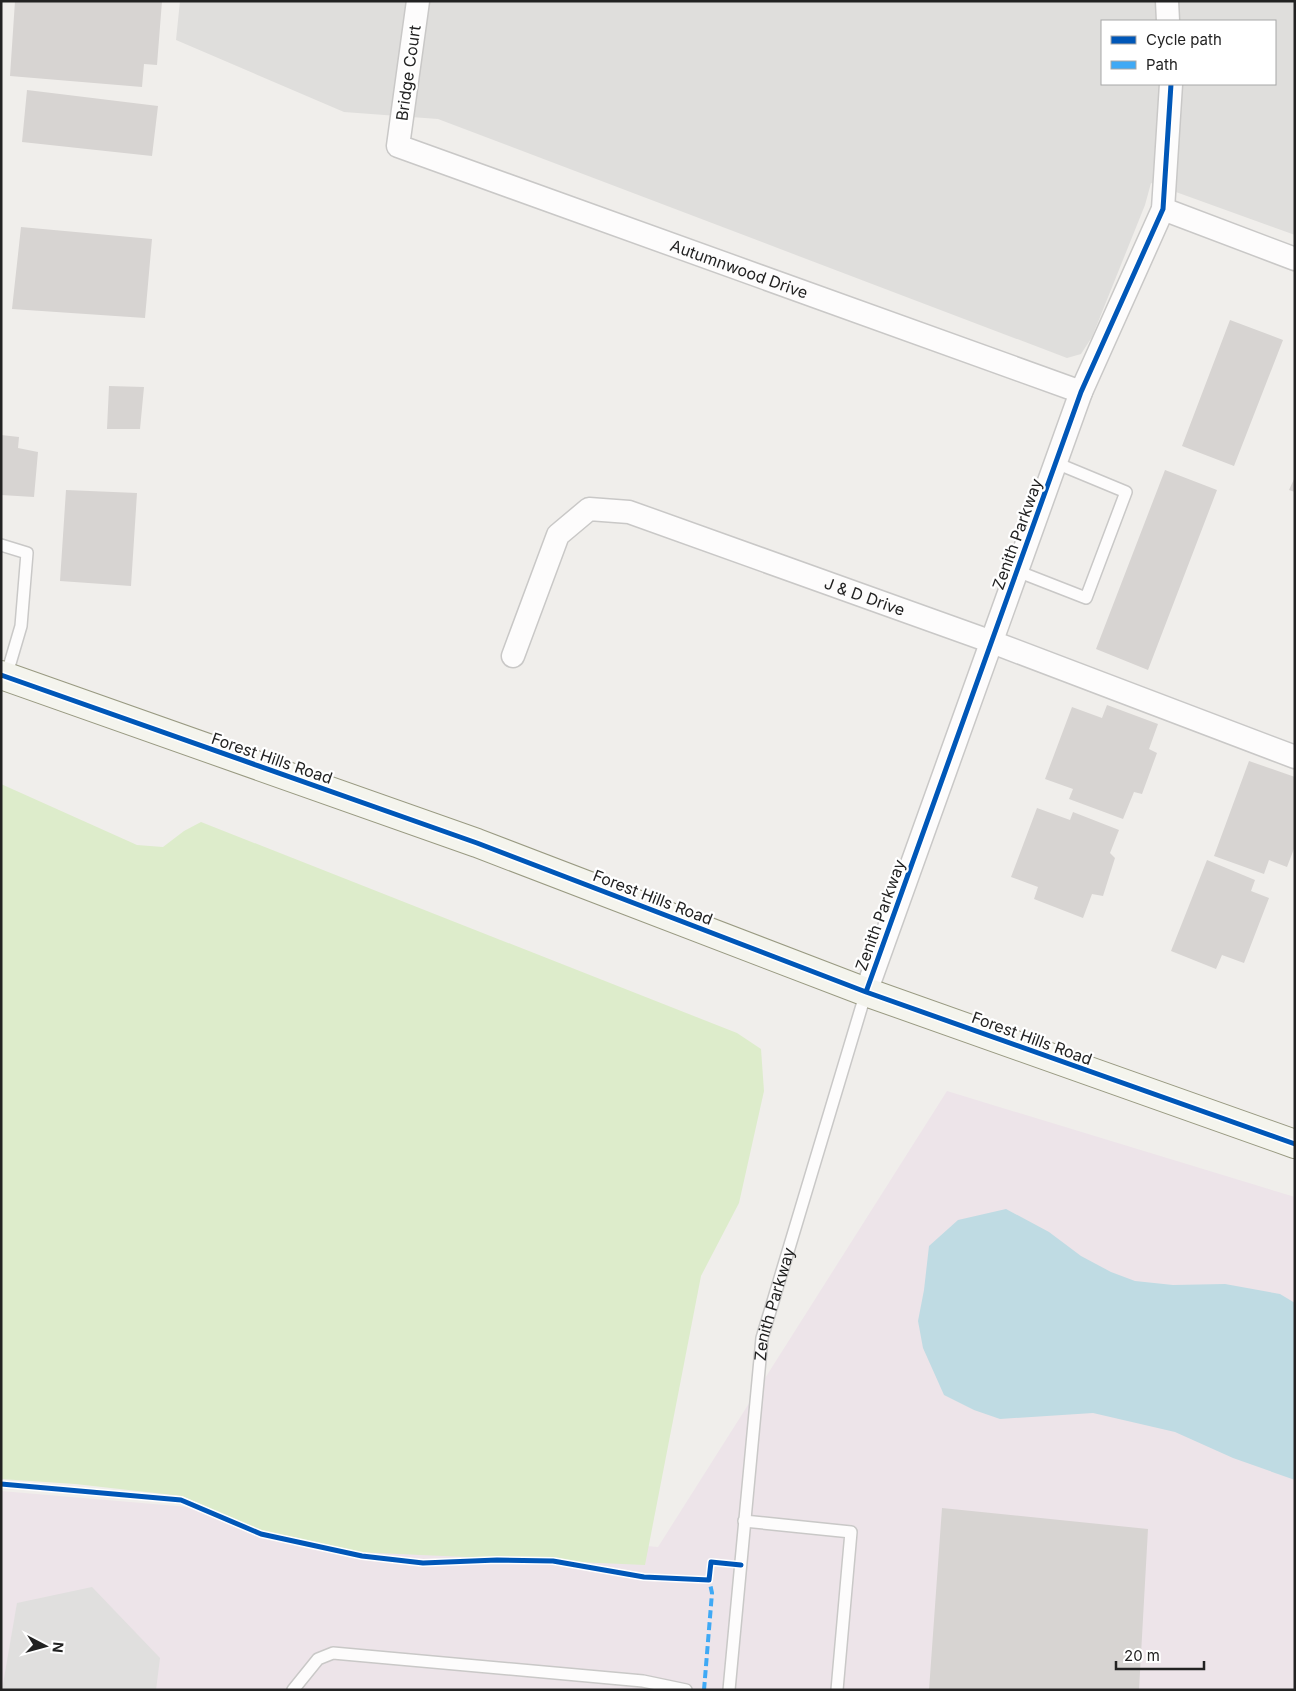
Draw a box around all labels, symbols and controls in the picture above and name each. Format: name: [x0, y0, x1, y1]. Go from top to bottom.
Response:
legend: [1101, 20, 1276, 85]
street label: Bridge Court: [391, 24, 425, 122]
text: Cycle path: [1146, 30, 1222, 49]
text: Path: [1146, 55, 1178, 74]
street label: Autumnwood Drive: [668, 235, 811, 303]
street label: Zenith Parkway: [988, 476, 1046, 592]
street label: J & D Drive: [822, 573, 908, 620]
street label: Forest Hills Road: [209, 728, 335, 788]
street label: Zenith Parkway: [851, 857, 909, 973]
street label: Forest Hills Road: [590, 865, 716, 929]
street label: Forest Hills Road: [969, 1007, 1095, 1069]
street label: Zenith Parkway: [750, 1245, 799, 1362]
north arrow: [20, 1621, 70, 1671]
scale bar: [1116, 1638, 1204, 1670]
text: N: [49, 1641, 67, 1654]
text: 20 m: [1124, 1646, 1160, 1665]

